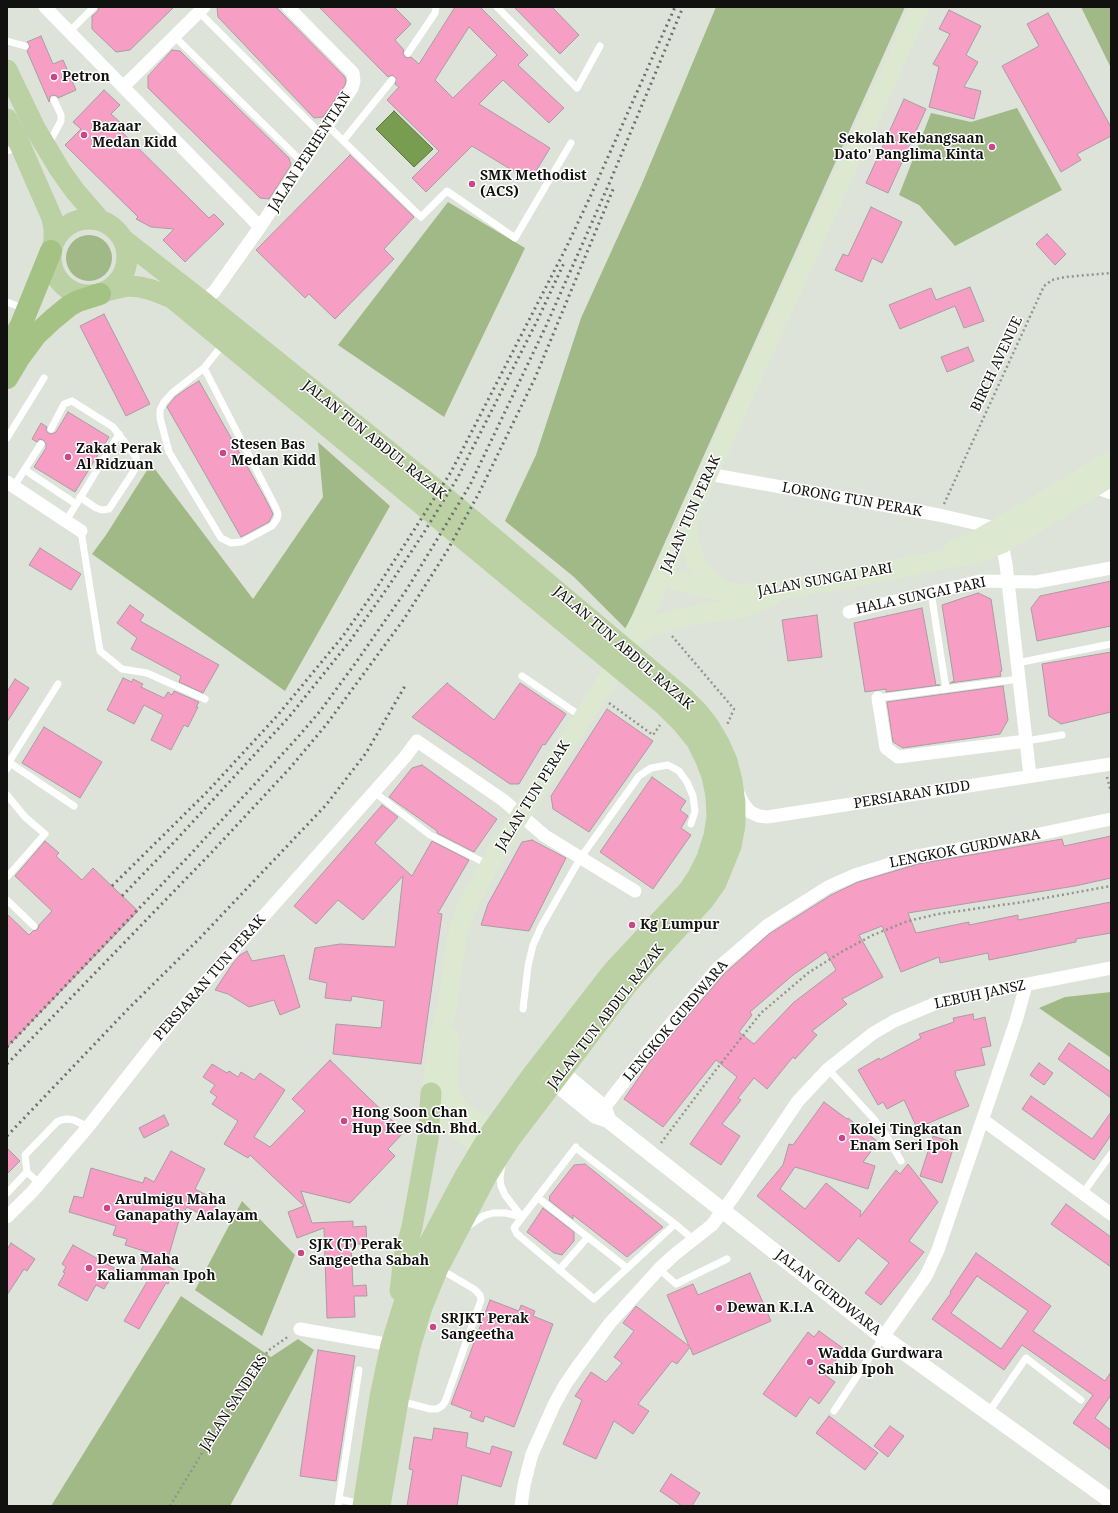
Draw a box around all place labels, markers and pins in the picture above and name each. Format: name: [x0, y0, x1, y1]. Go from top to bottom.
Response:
place label: Petron: [62, 69, 110, 85]
marker: Petron: [49, 72, 59, 82]
place label: Bazaar Medan Kidd: [92, 119, 177, 152]
marker: Bazaar Medan Kidd: [79, 130, 89, 140]
place label: Sekolah Kebangsaan Dato' Panglima Kinta: [834, 131, 984, 164]
marker: Sekolah Kebangsaan Dato' Panglima Kinta: [987, 142, 997, 152]
place label: SMK Methodist (ACS): [480, 168, 587, 200]
marker: SMK Methodist (ACS): [467, 179, 477, 189]
place label: Stesen Bas Medan Kidd: [231, 437, 316, 470]
place label: Zakat Perak Al Ridzuan: [76, 441, 162, 474]
marker: Stesen Bas Medan Kidd: [218, 448, 228, 458]
marker: Zakat Perak Al Ridzuan: [63, 452, 73, 462]
place label: Kg Lumpur: [640, 917, 719, 933]
marker: Kg Lumpur: [627, 920, 637, 930]
place label: Hong Soon Chan Hup Kee Sdn. Bhd.: [352, 1105, 481, 1138]
marker: Hong Soon Chan Hup Kee Sdn. Bhd.: [339, 1116, 349, 1126]
place label: Kolej Tingkatan Enam Seri Ipoh: [850, 1122, 962, 1154]
marker: Kolej Tingkatan Enam Seri Ipoh: [837, 1133, 847, 1143]
place label: Arulmigu Maha Ganapathy Aalayam: [115, 1192, 258, 1224]
marker: Arulmigu Maha Ganapathy Aalayam: [102, 1203, 112, 1213]
place label: SJK (T) Perak Sangeetha Sabah: [309, 1237, 429, 1270]
marker: SJK (T) Perak Sangeetha Sabah: [296, 1248, 306, 1258]
place label: Dewa Maha Kaliamman Ipoh: [97, 1252, 215, 1284]
marker: Dewa Maha Kaliamman Ipoh: [84, 1263, 94, 1273]
place label: Dewan K.I.A: [727, 1300, 814, 1316]
marker: Dewan K.I.A: [714, 1303, 724, 1313]
place label: SRJKT Perak Sangeetha: [441, 1311, 529, 1344]
marker: SRJKT Perak Sangeetha: [428, 1322, 438, 1332]
place label: Wadda Gurdwara Sahib Ipoh: [818, 1346, 943, 1378]
marker: Wadda Gurdwara Sahib Ipoh: [805, 1357, 815, 1367]

